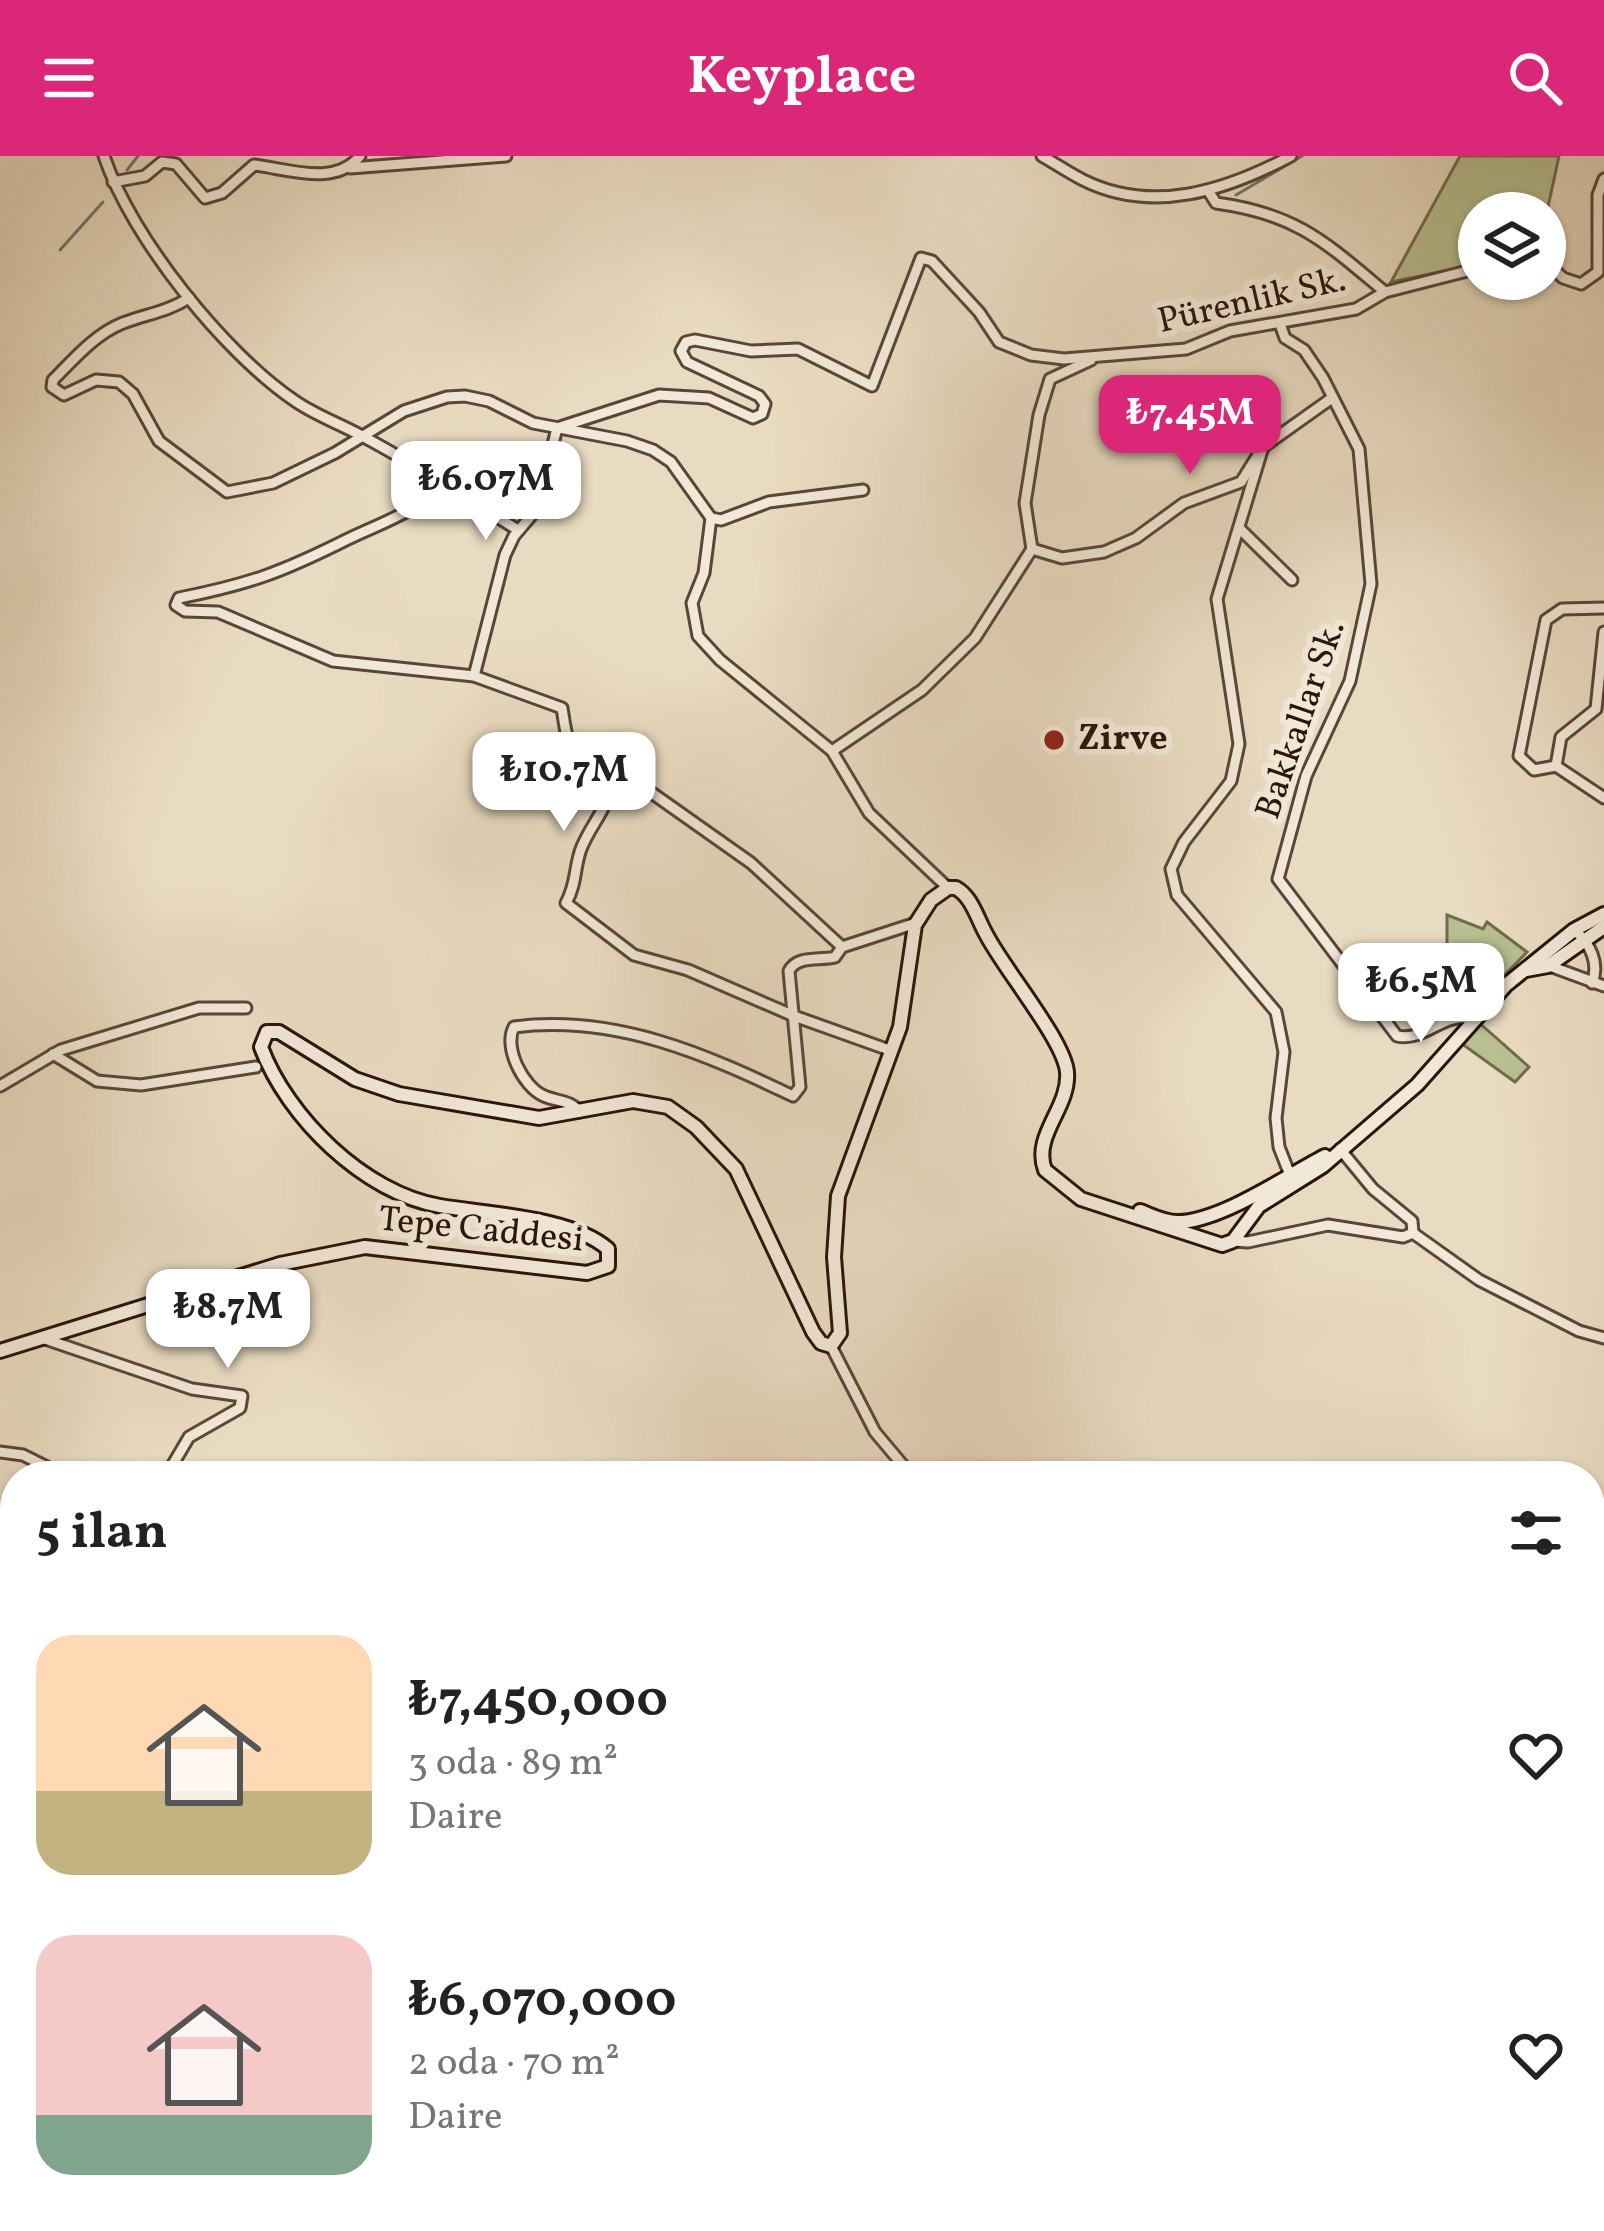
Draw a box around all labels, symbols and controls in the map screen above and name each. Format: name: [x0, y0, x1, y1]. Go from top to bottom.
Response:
text: Keyplace: [688, 41, 916, 116]
icon: menu: [36, 45, 102, 111]
icon: search: [1502, 45, 1568, 111]
map controls: [1458, 192, 1566, 300]
button: layers: [1458, 192, 1566, 300]
street label: Pürenlik Sk.: [1153, 256, 1351, 348]
pin: ₺7.45M: [1092, 375, 1288, 477]
text: ₺7.45M: [1126, 387, 1254, 441]
pin: ₺6.07M: [388, 441, 584, 543]
text: ₺6.07M: [418, 453, 554, 507]
street label: Bakkallar Sk.: [1245, 614, 1359, 826]
place label: Zirve: [1078, 715, 1168, 765]
marker: Zirve: [1041, 727, 1067, 753]
pin: ₺10.7M: [466, 732, 662, 834]
text: ₺10.7M: [500, 744, 629, 798]
pin: ₺6.5M: [1337, 943, 1505, 1045]
text: ₺6.5M: [1365, 955, 1477, 1009]
street label: Tepe Caddesi: [376, 1195, 586, 1267]
pin: ₺8.7M: [144, 1269, 312, 1371]
text: ₺8.7M: [173, 1281, 283, 1335]
text: 5 ilan: [36, 1498, 168, 1569]
icon: filters: [1503, 1500, 1569, 1566]
text: ₺7,450,000: [408, 1666, 668, 1737]
icon: home: [132, 1683, 276, 1827]
icon: heart: [1503, 1722, 1569, 1788]
text: 3 oda · 89 m²: [408, 1737, 618, 1791]
text: Daire: [408, 1791, 502, 1845]
text: ₺6,070,000: [408, 1966, 676, 2037]
icon: home: [132, 1983, 276, 2127]
icon: heart: [1503, 2022, 1569, 2088]
text: 2 oda · 70 m²: [408, 2037, 620, 2091]
text: Daire: [408, 2091, 502, 2145]

